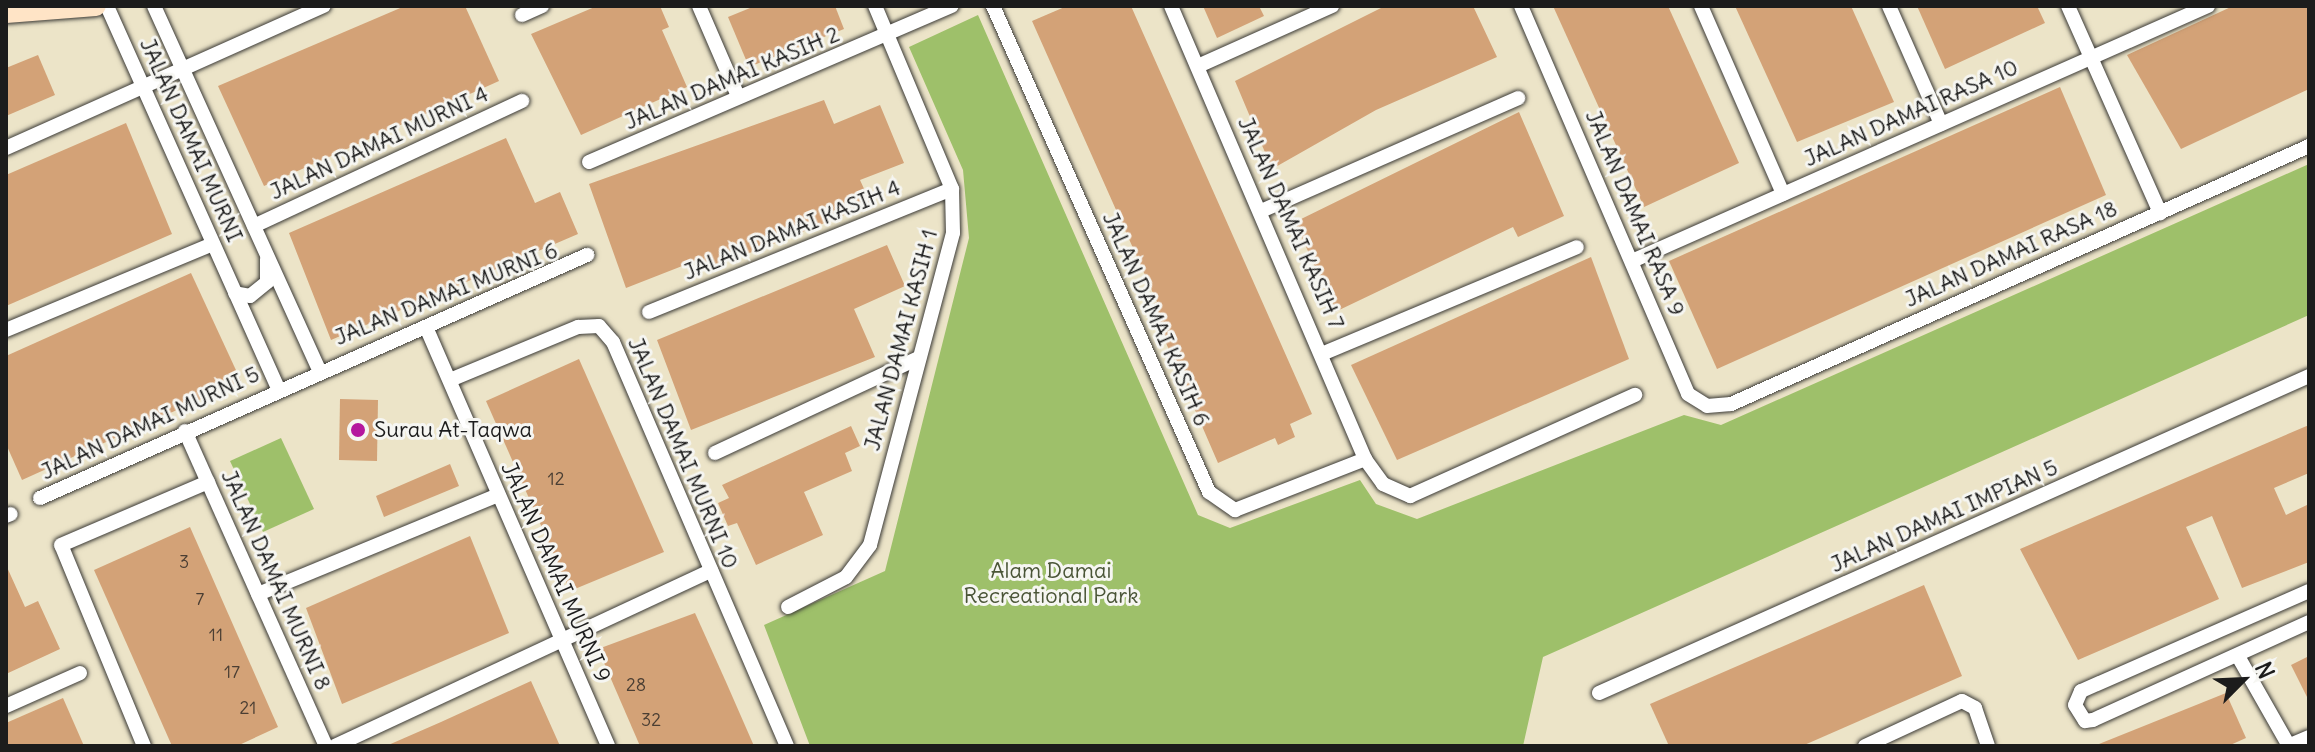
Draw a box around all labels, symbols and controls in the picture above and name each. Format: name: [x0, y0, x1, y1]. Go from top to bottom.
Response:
street label: JALAN DAMAI KASIH 2: [620, 21, 844, 135]
street label: JALAN DAMAI MURNI: [134, 34, 248, 246]
street label: JALAN DAMAI RASA 10: [1800, 54, 2022, 172]
street label: JALAN DAMAI MURNI 4: [265, 81, 493, 205]
street label: JALAN DAMAI RASA 9: [1580, 106, 1690, 320]
street label: JALAN DAMAI KASIH 7: [1232, 113, 1350, 333]
street label: JALAN DAMAI KASIH 4: [680, 174, 904, 286]
street label: JALAN DAMAI RASA 18: [1901, 195, 2121, 313]
street label: JALAN DAMAI KASIH 6: [1097, 208, 1215, 430]
street label: JALAN DAMAI KASIH 1: [859, 227, 943, 453]
street label: JALAN DAMAI MURNI 6: [331, 237, 561, 351]
street label: JALAN DAMAI MURNI 10: [622, 333, 744, 573]
street label: JALAN DAMAI MURNI 5: [37, 361, 263, 485]
place label: Surau At-Taqwa: [374, 417, 532, 443]
marker: Surau At-Taqwa: [349, 421, 367, 439]
street label: JALAN DAMAI IMPIAN 5: [1826, 454, 2062, 578]
street label: JALAN DAMAI MURNI 9: [496, 458, 616, 686]
street label: JALAN DAMAI MURNI 8: [216, 466, 336, 694]
house number: 12: [547, 468, 565, 490]
house number: 3: [179, 551, 189, 573]
park label: Alam Damai Recreational Park: [964, 557, 1138, 608]
house number: 7: [196, 588, 204, 610]
house number: 11: [209, 624, 223, 646]
north arrow: [2203, 640, 2283, 720]
text: N: [2249, 658, 2281, 683]
house number: 17: [224, 661, 240, 683]
house number: 28: [626, 674, 646, 696]
house number: 21: [239, 697, 257, 719]
house number: 32: [641, 709, 661, 731]

